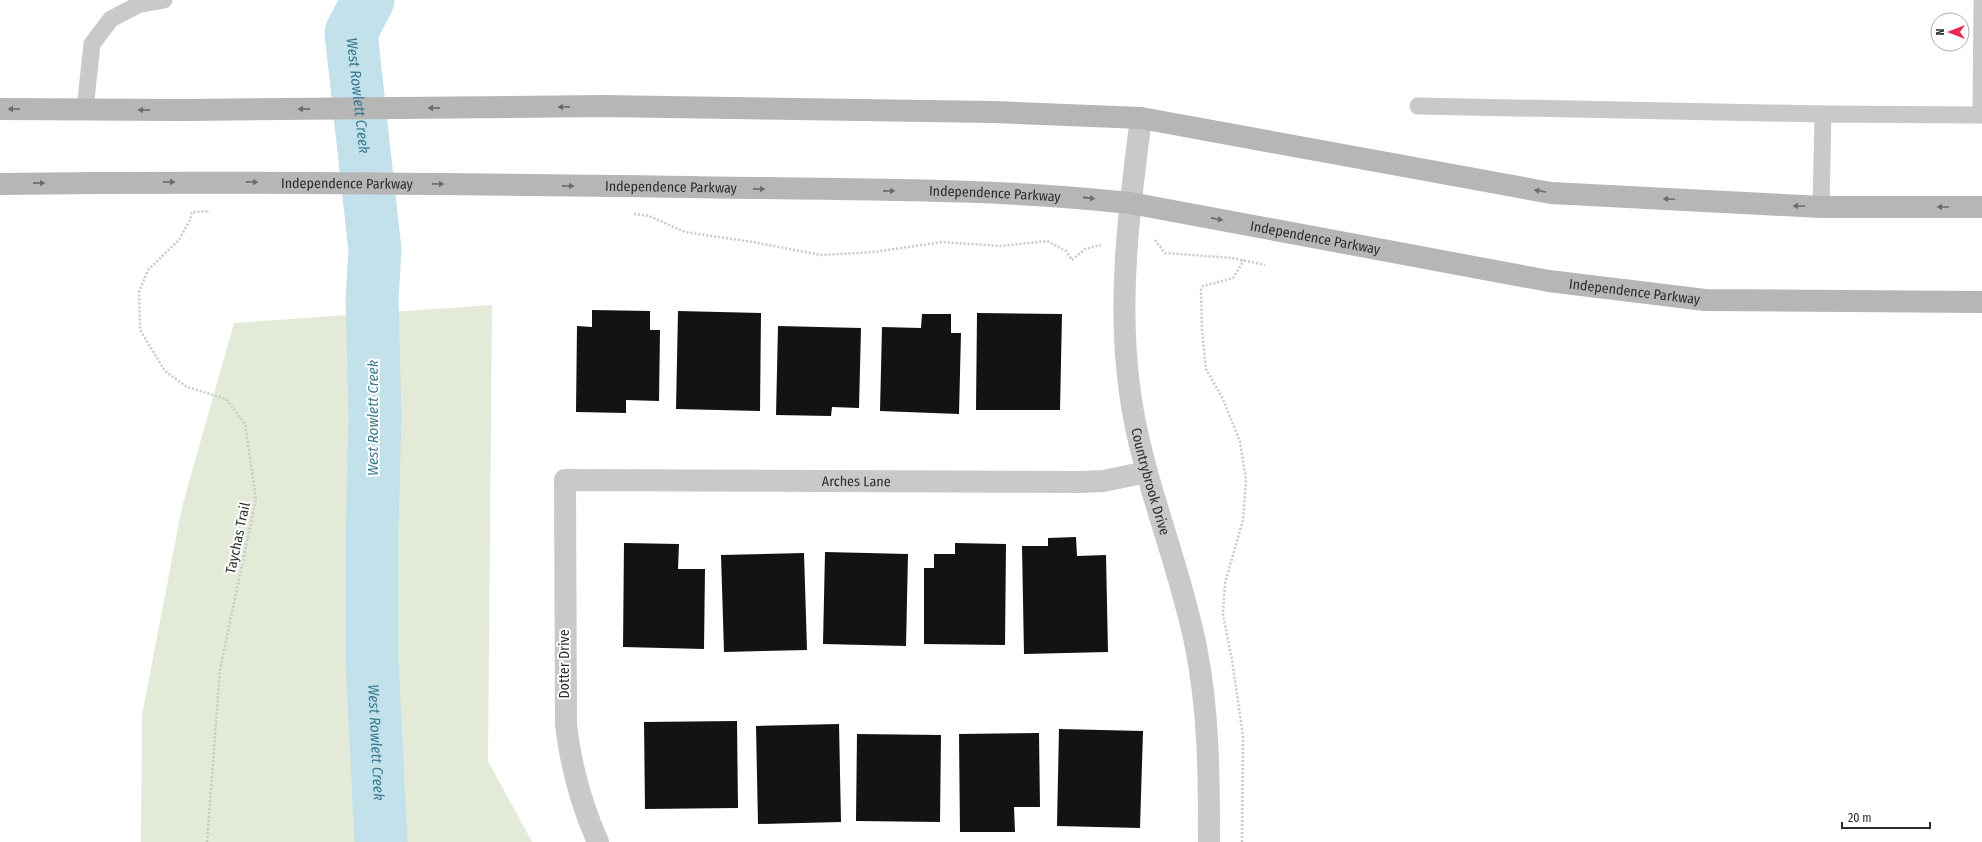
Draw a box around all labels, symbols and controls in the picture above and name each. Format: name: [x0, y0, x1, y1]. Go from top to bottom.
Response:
north arrow: [1930, 12, 1970, 52]
text: N: [1934, 29, 1947, 35]
water label: West Rowlett Creek: [343, 37, 373, 155]
one-way arrow: [558, 103, 570, 110]
one-way arrow: [427, 105, 440, 111]
one-way arrow: [7, 106, 20, 112]
one-way arrow: [297, 106, 310, 112]
one-way arrow: [137, 107, 150, 113]
street label: Independence Parkway: [281, 174, 414, 192]
street label: Independence Parkway: [605, 177, 738, 196]
one-way arrow: [163, 179, 176, 185]
one-way arrow: [246, 179, 259, 185]
one-way arrow: [33, 180, 46, 186]
one-way arrow: [432, 181, 445, 187]
street label: Independence Parkway: [929, 182, 1062, 205]
one-way arrow: [562, 183, 575, 189]
one-way arrow: [753, 185, 765, 192]
one-way arrow: [883, 187, 895, 194]
one-way arrow: [1533, 188, 1546, 194]
one-way arrow: [1083, 195, 1095, 201]
one-way arrow: [1663, 196, 1675, 203]
one-way arrow: [1793, 203, 1805, 210]
one-way arrow: [1936, 204, 1949, 210]
one-way arrow: [1211, 216, 1223, 222]
street label: Independence Parkway: [1249, 217, 1382, 258]
street label: Independence Parkway: [1568, 275, 1702, 308]
water label: West Rowlett Creek: [364, 359, 382, 476]
street label: Countrybrook Drive: [1128, 426, 1174, 537]
street label: Arches Lane: [822, 472, 891, 490]
street label: Taychas Trail: [222, 500, 254, 575]
street label: Dotter Drive: [556, 629, 573, 699]
water label: West Rowlett Creek: [364, 684, 388, 801]
scale bar: [1842, 804, 1930, 830]
text: 20 m: [1848, 811, 1872, 825]

